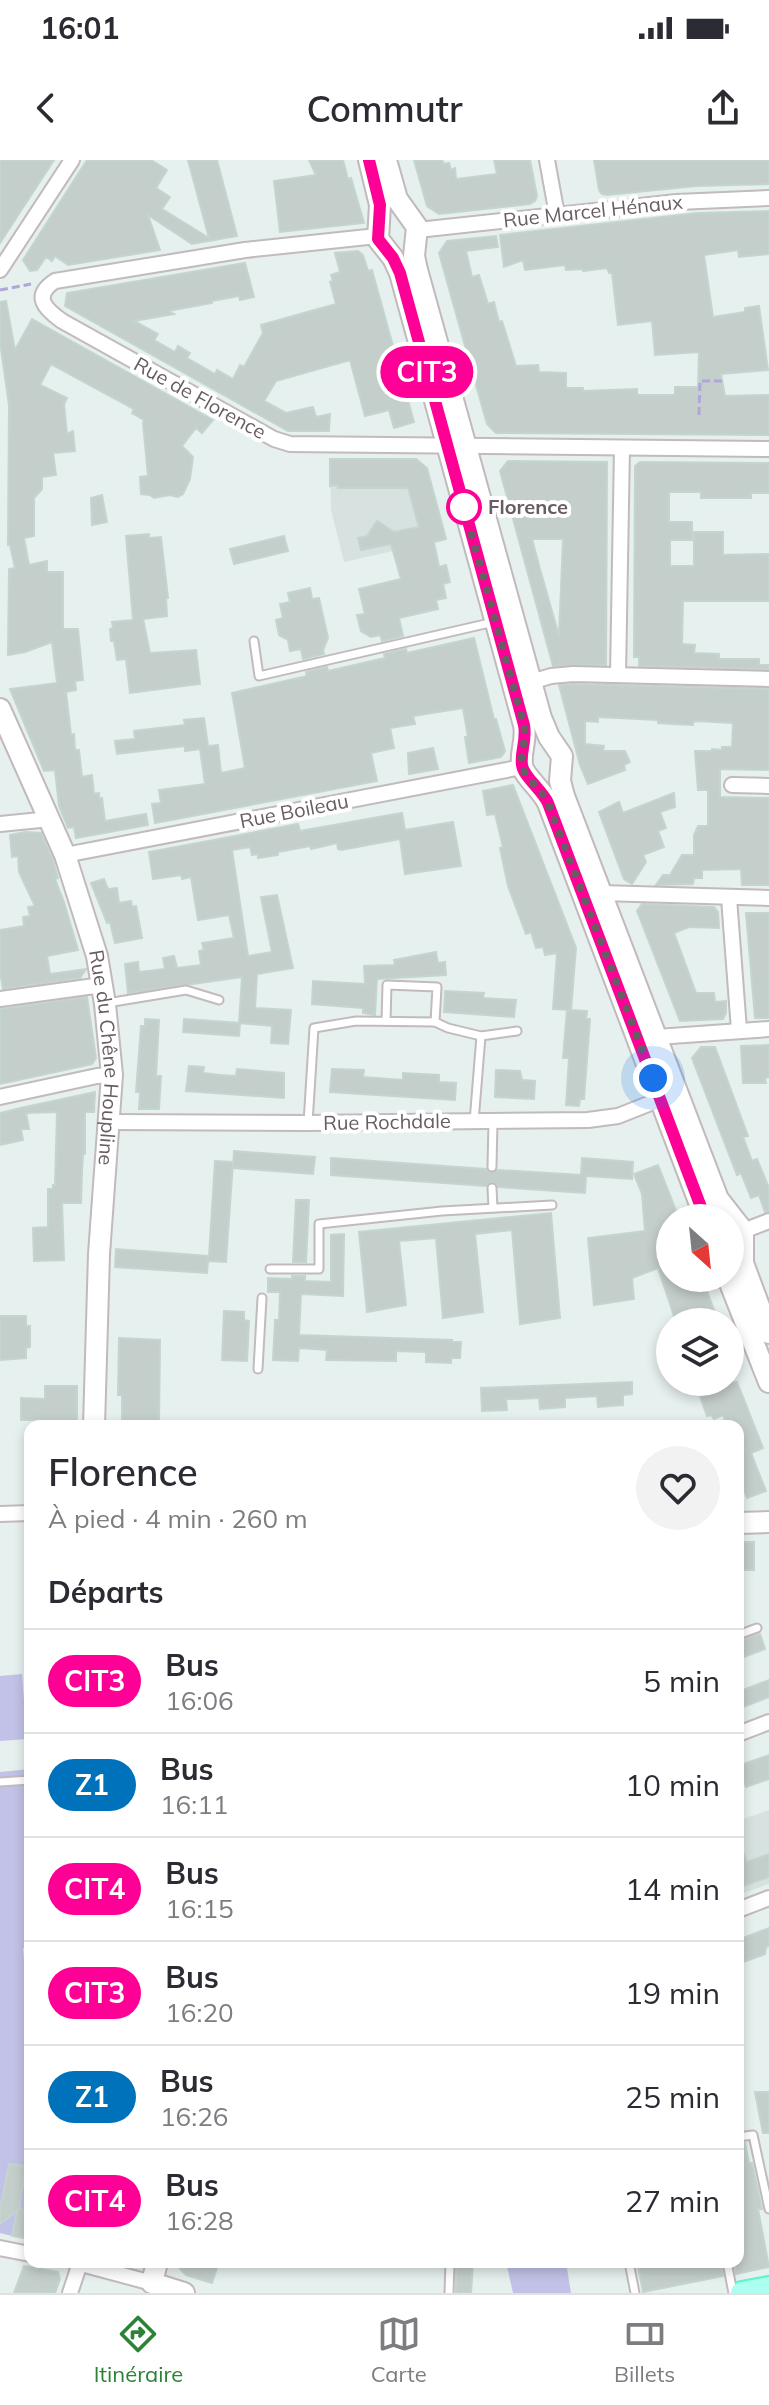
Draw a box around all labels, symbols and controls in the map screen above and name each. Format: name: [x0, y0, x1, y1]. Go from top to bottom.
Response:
text: 16:01: [40, 9, 119, 47]
icon: back: [24, 86, 68, 130]
text: Commutr: [307, 86, 463, 131]
icon: share: [701, 86, 745, 130]
street label: Rue Marcel Hénaux: [502, 189, 684, 232]
line badge: CIT3: [371, 346, 483, 398]
street label: Rue de Florence: [130, 351, 271, 444]
text: CIT3: [396, 354, 458, 389]
marker: Florence: [447, 490, 481, 524]
place label: Florence: [488, 494, 568, 519]
street label: Rue Boileau: [237, 788, 351, 833]
street label: Rue du Chêne Houpline: [84, 948, 125, 1166]
your location: [633, 1058, 673, 1098]
street label: Rue Rochdale: [323, 1108, 451, 1135]
north arrow: [656, 1204, 744, 1292]
map controls: [656, 1204, 744, 1396]
button: layers: [656, 1308, 744, 1396]
button: heart: [636, 1446, 720, 1530]
text: Florence: [48, 1448, 198, 1496]
text: À pied · 4 min · 260 m: [48, 1502, 308, 1535]
text: Départs: [48, 1573, 164, 1611]
text: Bus: [165, 1646, 219, 1684]
text: 5 min: [643, 1662, 720, 1700]
text: CIT3: [64, 1663, 125, 1698]
text: 16:06: [165, 1684, 234, 1717]
text: Bus: [160, 1750, 214, 1788]
text: 10 min: [625, 1766, 720, 1804]
text: Z1: [75, 1767, 109, 1802]
text: 16:11: [160, 1788, 228, 1821]
text: Bus: [165, 1854, 219, 1892]
text: 14 min: [625, 1870, 720, 1908]
text: CIT4: [64, 1871, 125, 1906]
text: 16:15: [165, 1892, 234, 1925]
text: Bus: [165, 1958, 219, 1996]
text: 19 min: [625, 1974, 720, 2012]
text: CIT3: [64, 1975, 125, 2010]
text: 16:20: [165, 1996, 234, 2029]
text: Bus: [160, 2062, 214, 2100]
text: 25 min: [625, 2078, 720, 2116]
text: Z1: [75, 2079, 109, 2114]
text: 16:26: [160, 2100, 228, 2133]
text: Bus: [165, 2166, 219, 2204]
text: 27 min: [625, 2182, 720, 2220]
text: CIT4: [64, 2183, 125, 2218]
text: 16:28: [165, 2204, 234, 2237]
tab: Itinéraire: [94, 2312, 183, 2388]
tab: Carte: [371, 2312, 427, 2388]
tab: Billets: [614, 2312, 675, 2388]

